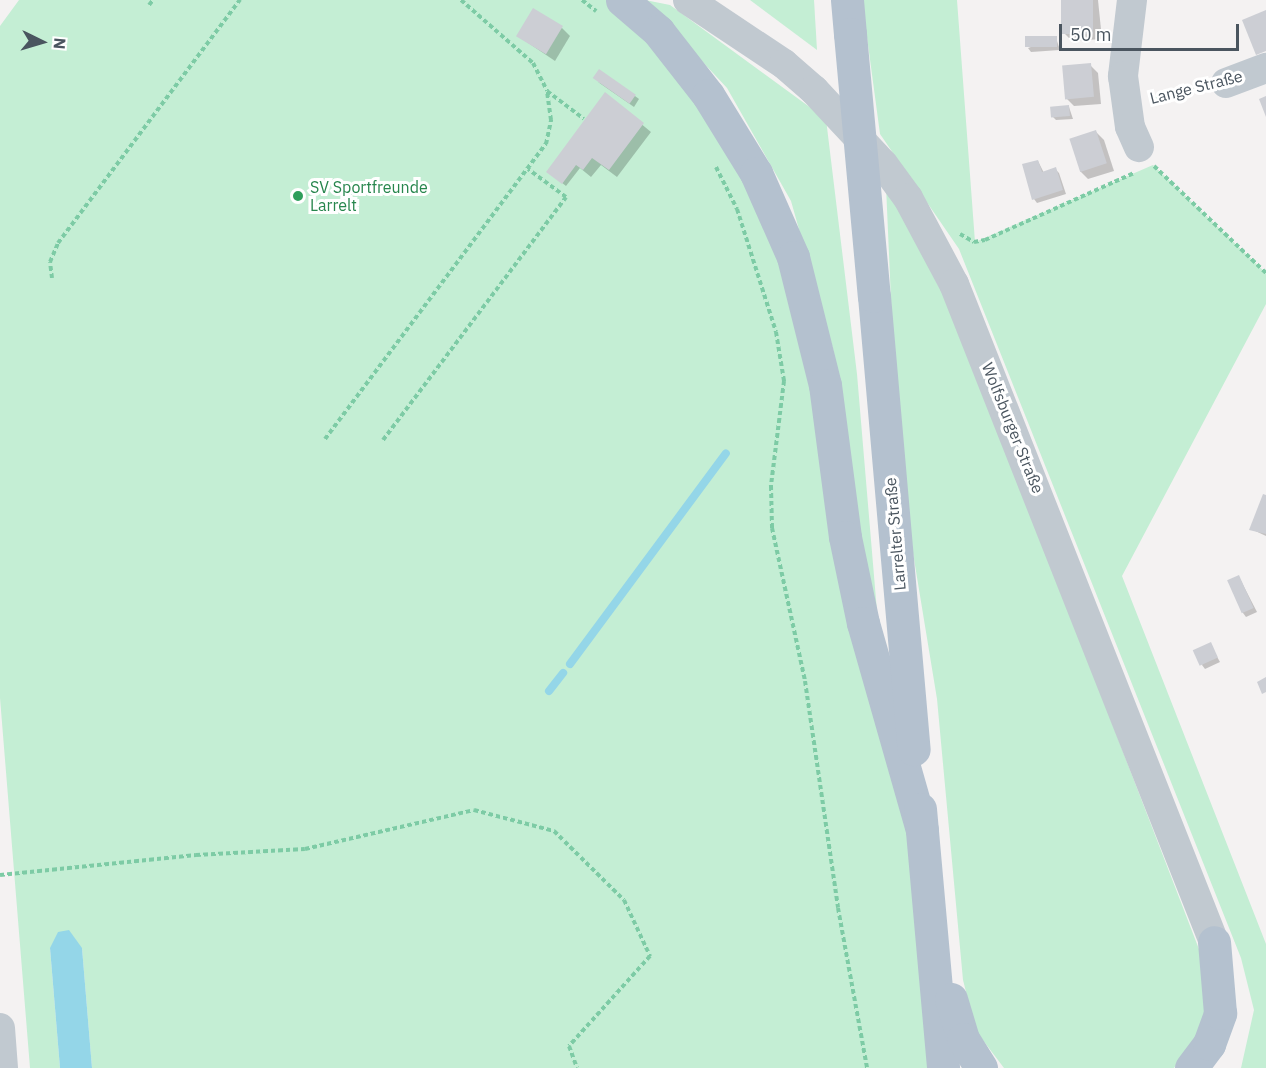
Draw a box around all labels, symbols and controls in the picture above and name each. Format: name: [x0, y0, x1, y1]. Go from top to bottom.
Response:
north arrow: [12, 12, 72, 72]
scale bar: [1062, 12, 1242, 50]
text: 50 m: [1070, 23, 1112, 46]
text: N: [49, 37, 70, 50]
street label: Lange Straße: [1148, 66, 1244, 108]
place label: SV Sportfreunde Larrelt: [310, 177, 428, 215]
marker: SV Sportfreunde Larrelt: [291, 189, 305, 203]
street label: Wolfsburger Straße: [978, 360, 1048, 496]
street label: Larrelter Straße: [880, 477, 910, 591]

